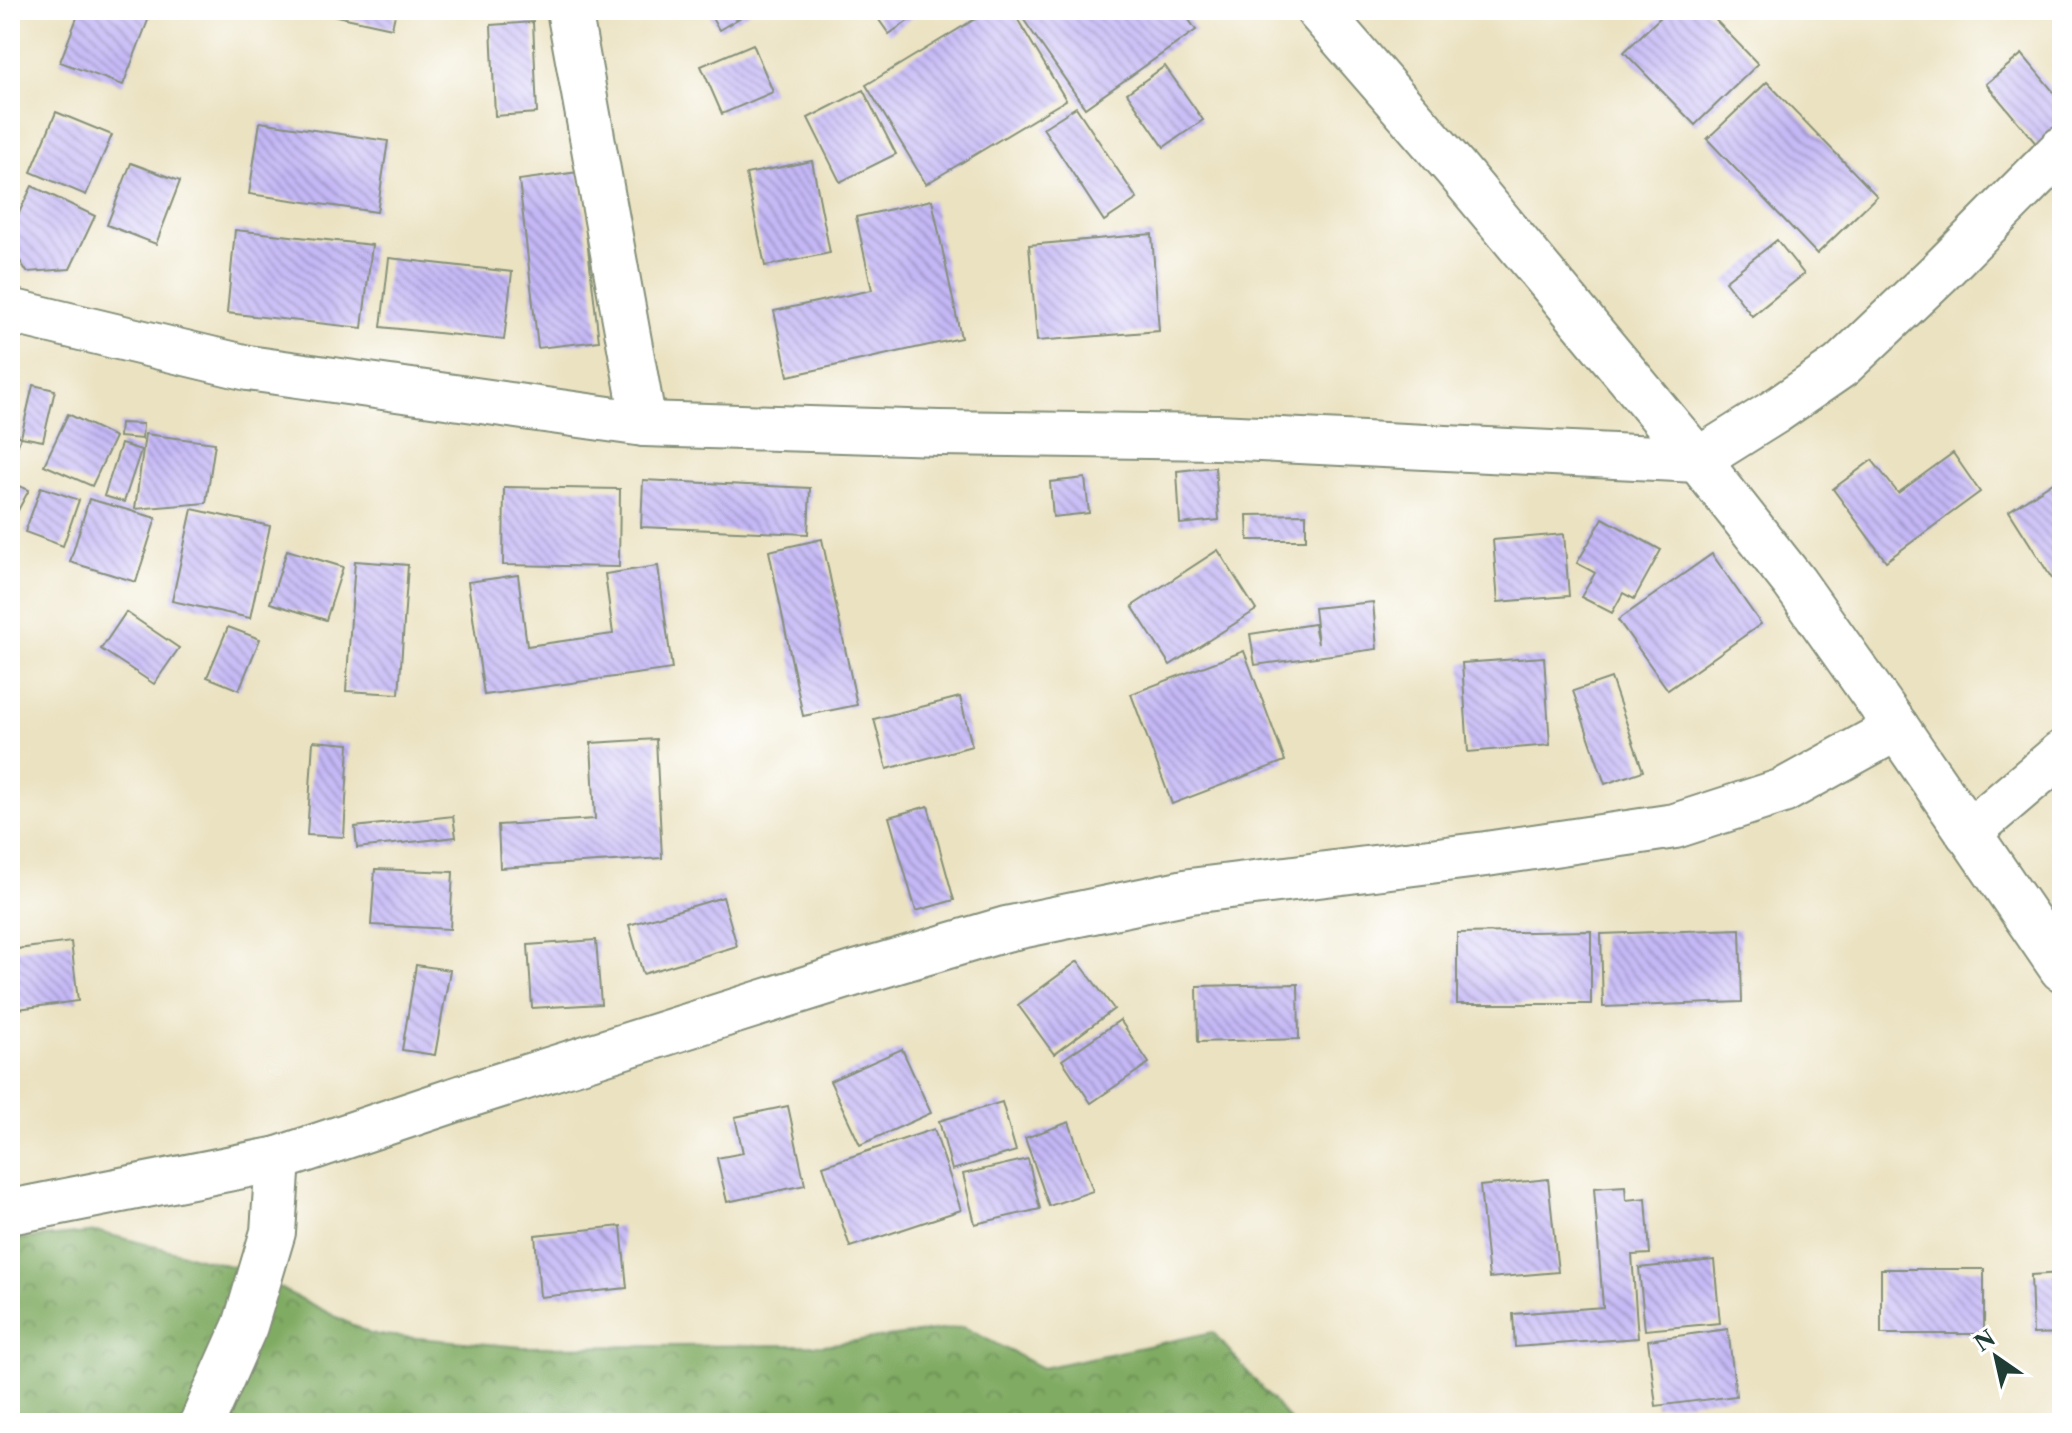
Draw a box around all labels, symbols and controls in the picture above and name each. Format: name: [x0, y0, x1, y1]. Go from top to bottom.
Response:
north arrow: [1956, 1317, 2036, 1397]
text: N: [1970, 1324, 2001, 1357]

